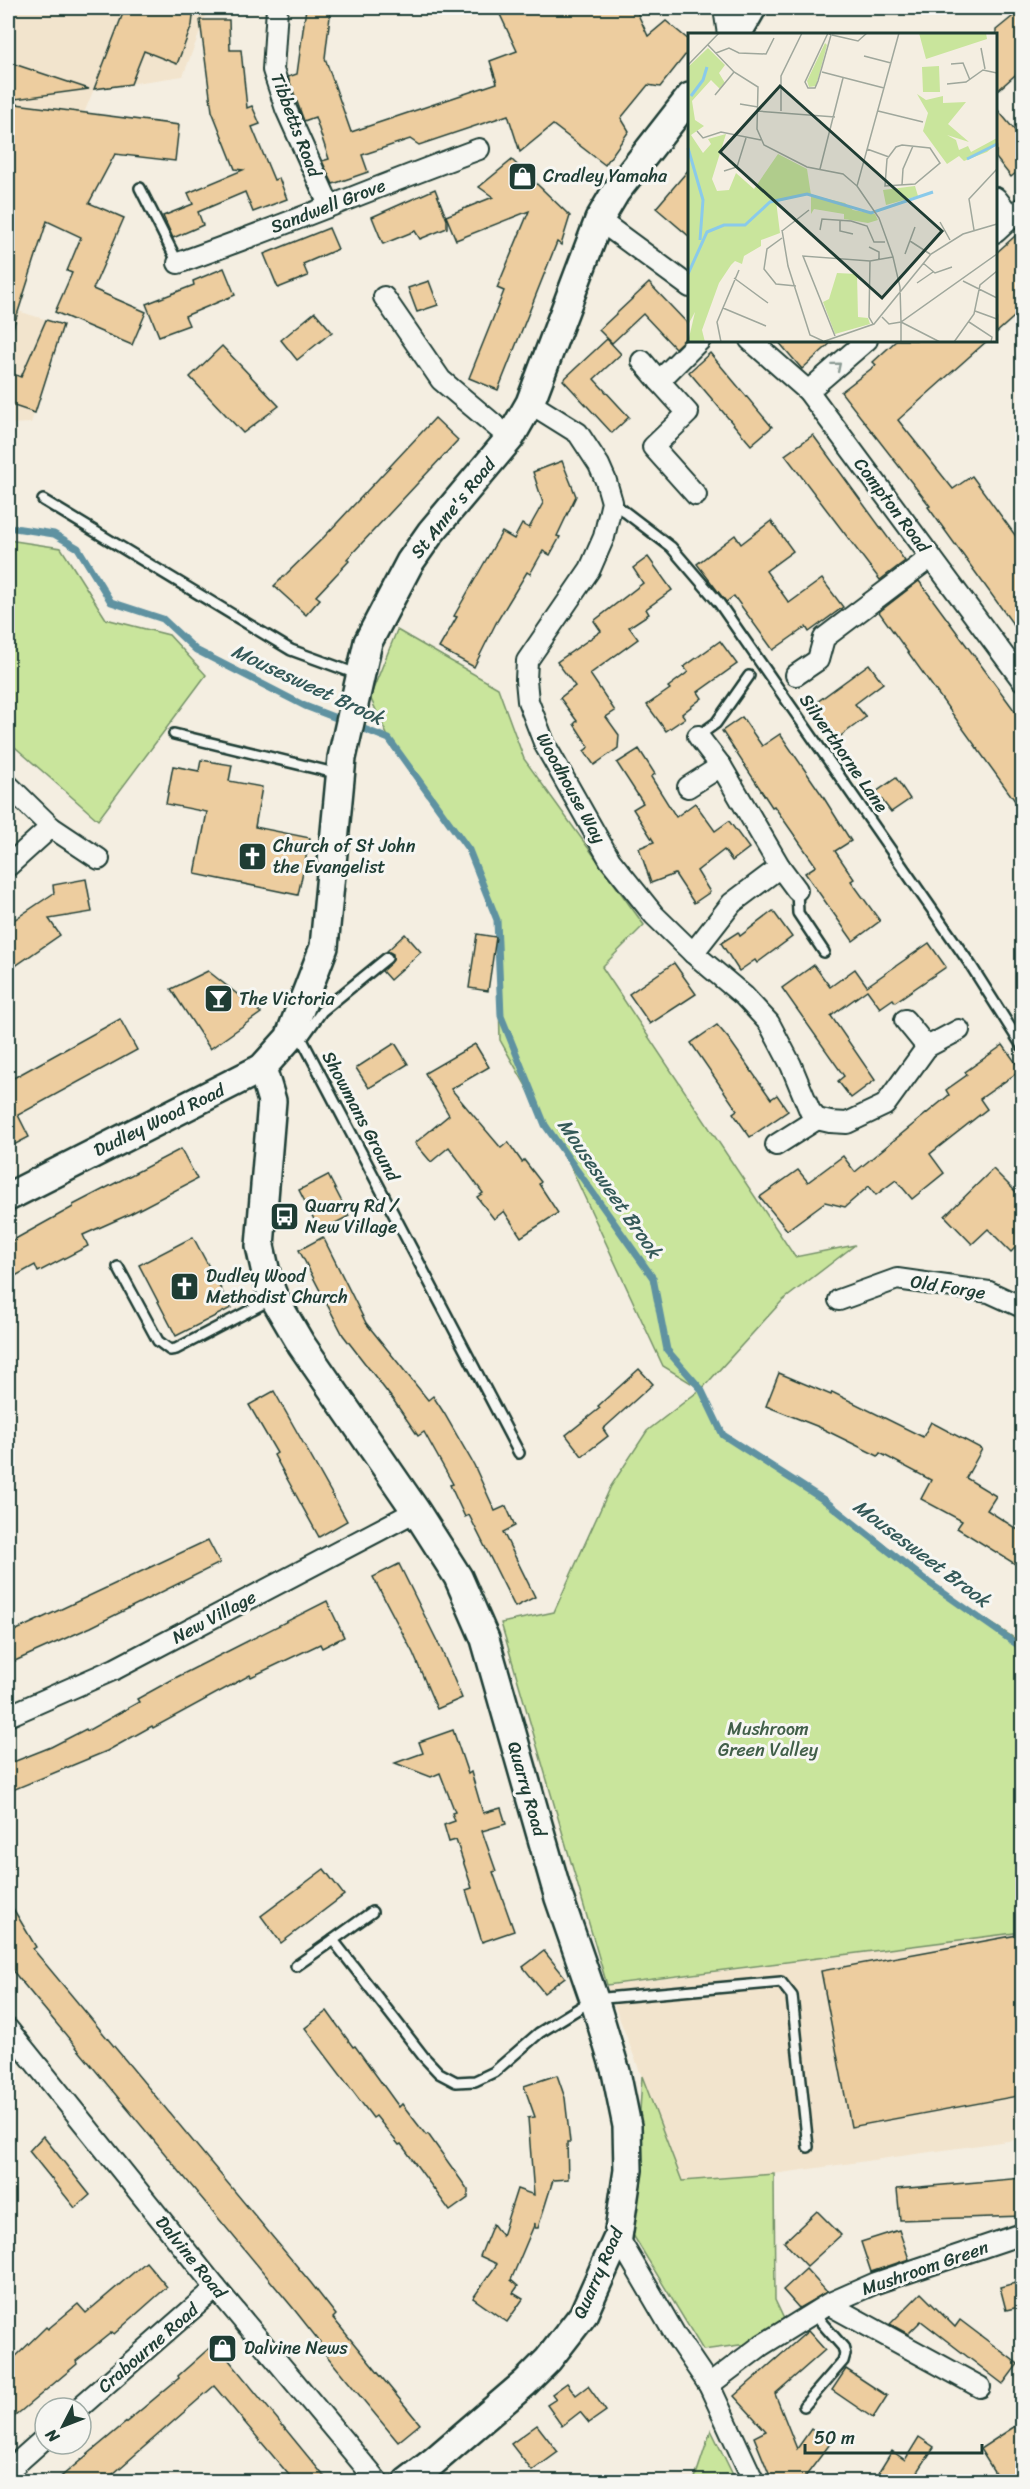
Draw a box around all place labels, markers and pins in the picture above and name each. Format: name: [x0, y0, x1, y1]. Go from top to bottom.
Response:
shop icon: Cradley Yamaha: [506, 160, 538, 192]
place label: Cradley Yamaha: [543, 160, 668, 192]
place label: Church of St John the Evangelist: [273, 830, 416, 883]
church icon: Church of St John the Evangelist: [236, 840, 268, 872]
bar icon: The Victoria: [202, 983, 234, 1015]
place label: The Victoria: [239, 983, 336, 1015]
place label: Quarry Rd / New Village: [305, 1190, 400, 1243]
bus stop icon: Quarry Rd / New Village: [268, 1200, 300, 1232]
place label: Dudley Wood Methodist Church: [206, 1260, 348, 1313]
church icon: Dudley Wood Methodist Church: [169, 1270, 201, 1302]
shop icon: Dalvine News: [207, 2332, 239, 2364]
place label: Dalvine News: [244, 2332, 349, 2364]

